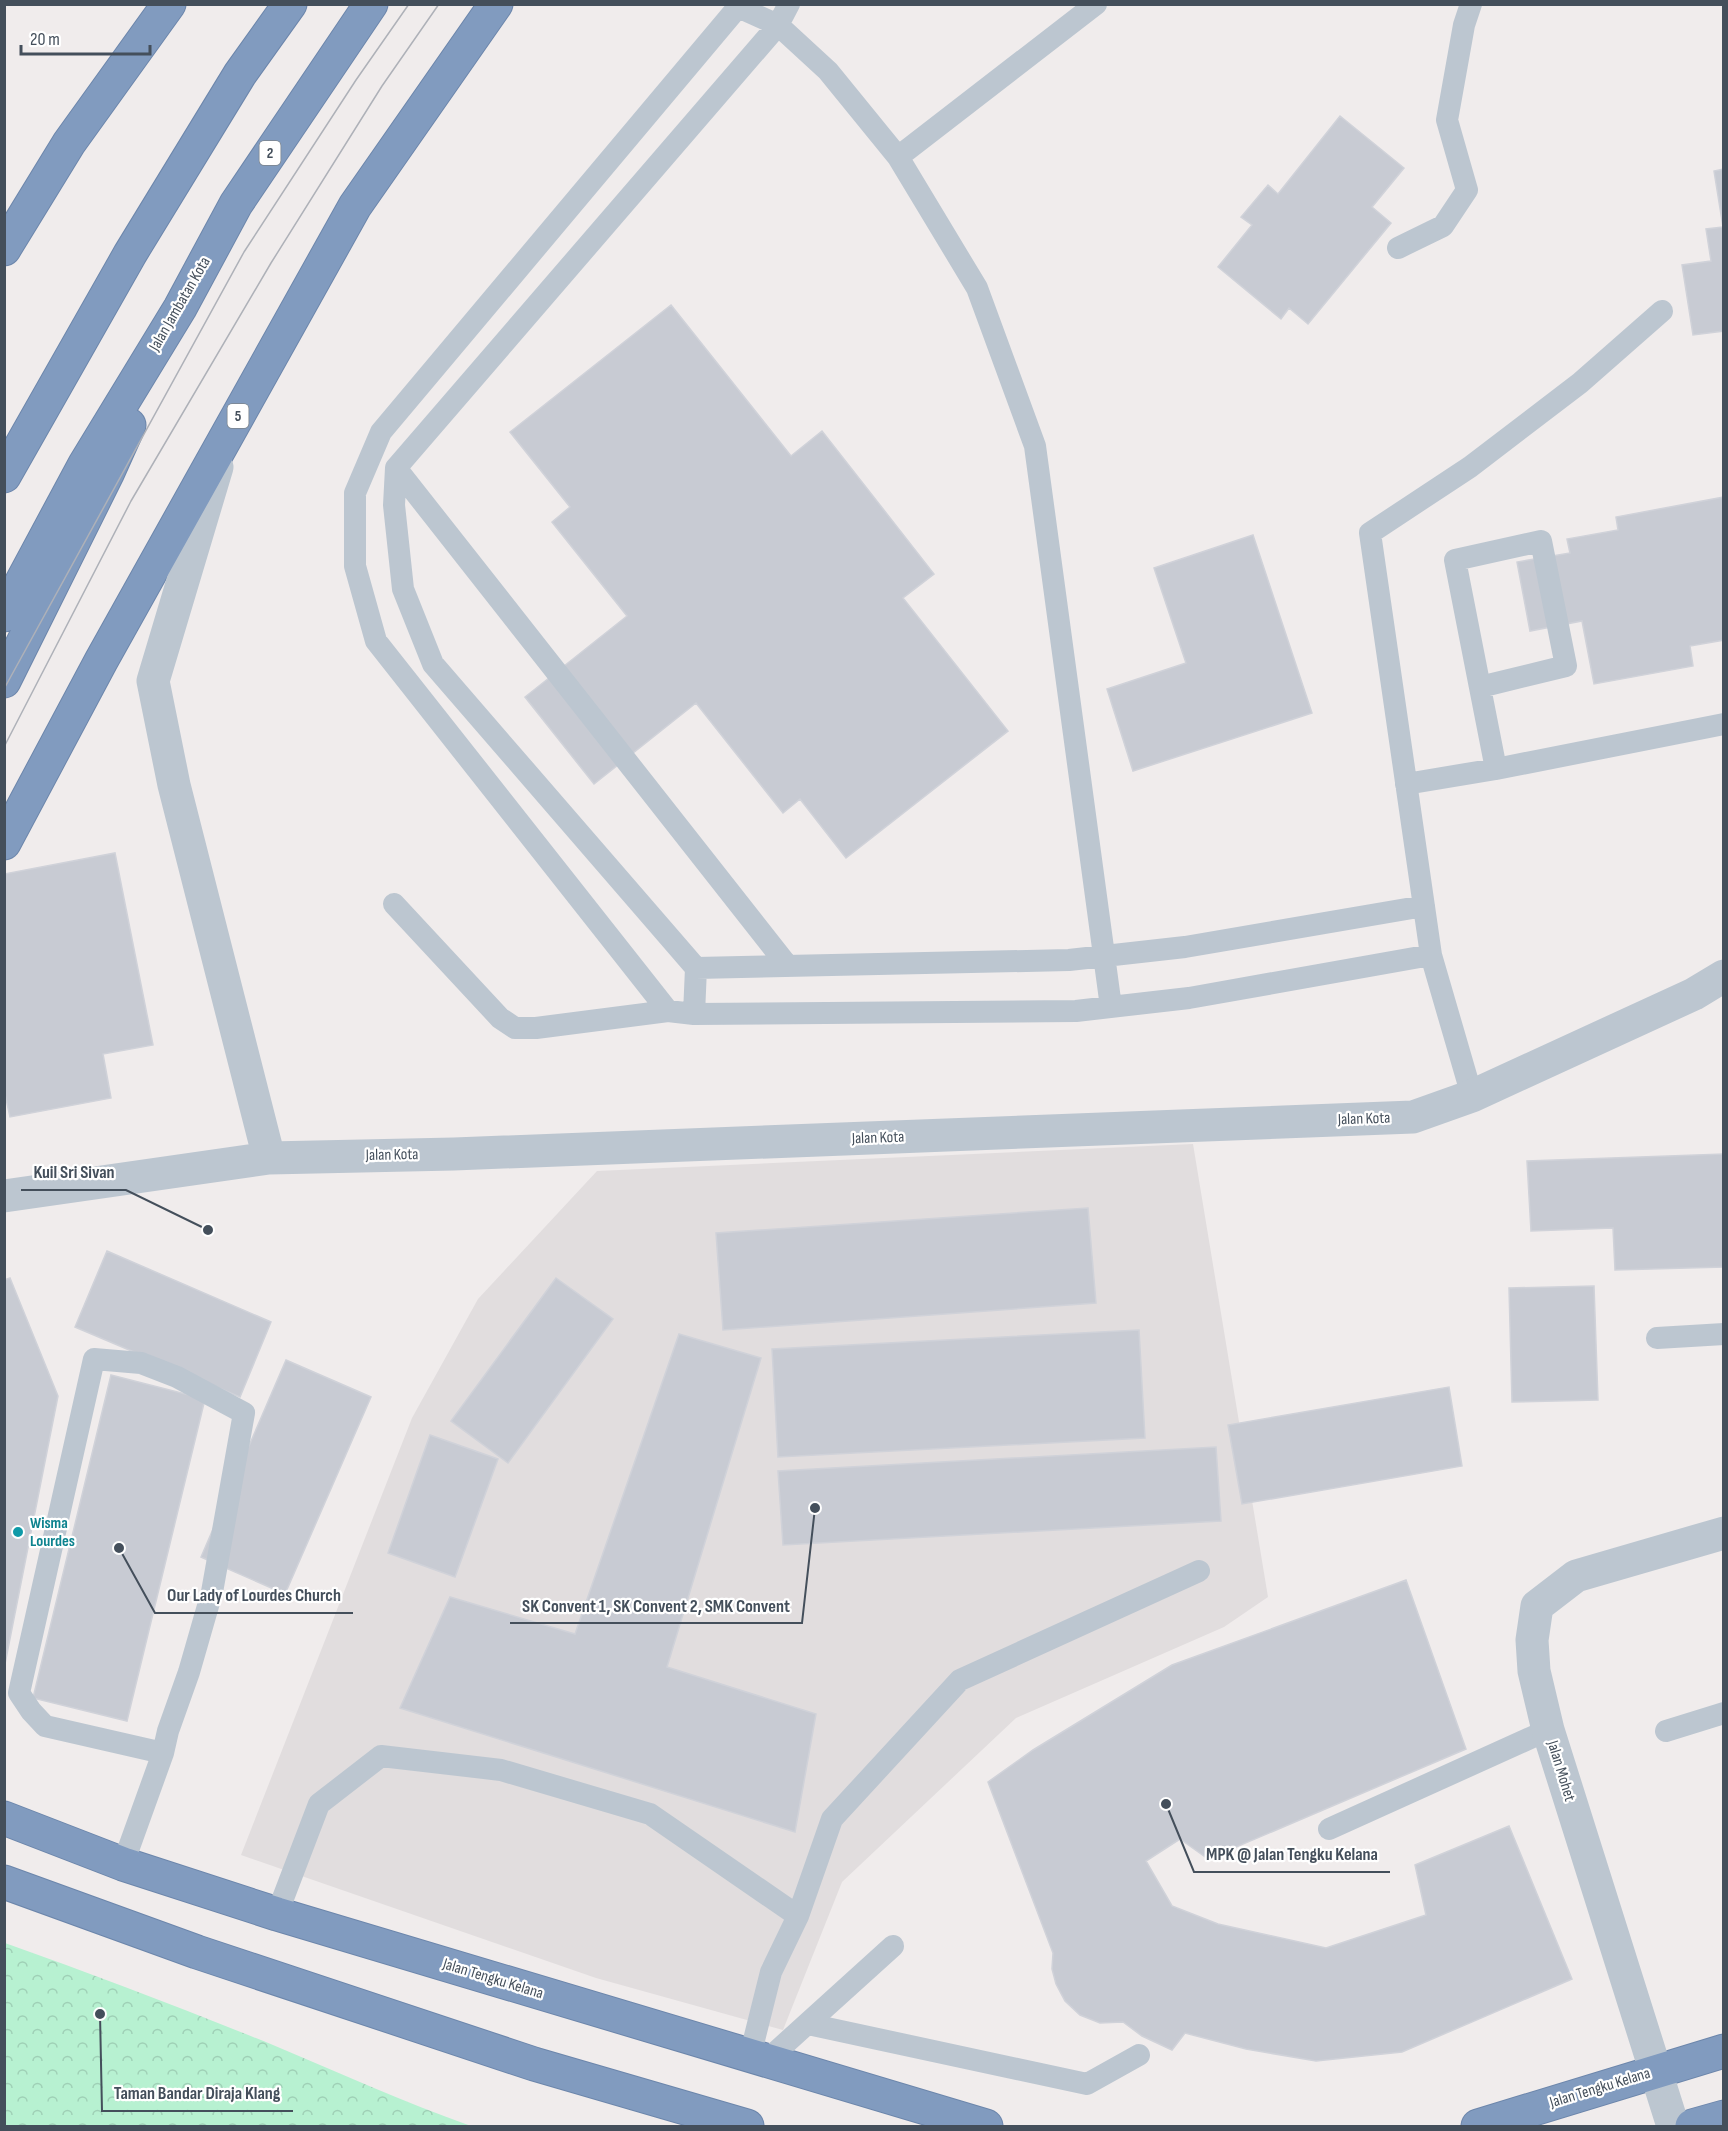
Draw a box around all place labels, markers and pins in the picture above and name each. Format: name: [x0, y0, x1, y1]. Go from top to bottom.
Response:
callout: Kuil Sri Sivan: [21, 1154, 126, 1190]
place label: Wisma Lourdes: [30, 1514, 75, 1551]
marker: Wisma Lourdes: [11, 1525, 25, 1539]
callout: Our Lady of Lourdes Church: [155, 1577, 353, 1613]
callout: SK Convent 1, SK Convent 2, SMK Convent: [510, 1587, 802, 1623]
callout: MPK @ Jalan Tengku Kelana: [1194, 1836, 1390, 1872]
callout: Taman Bandar Diraja Klang: [102, 2075, 293, 2111]

